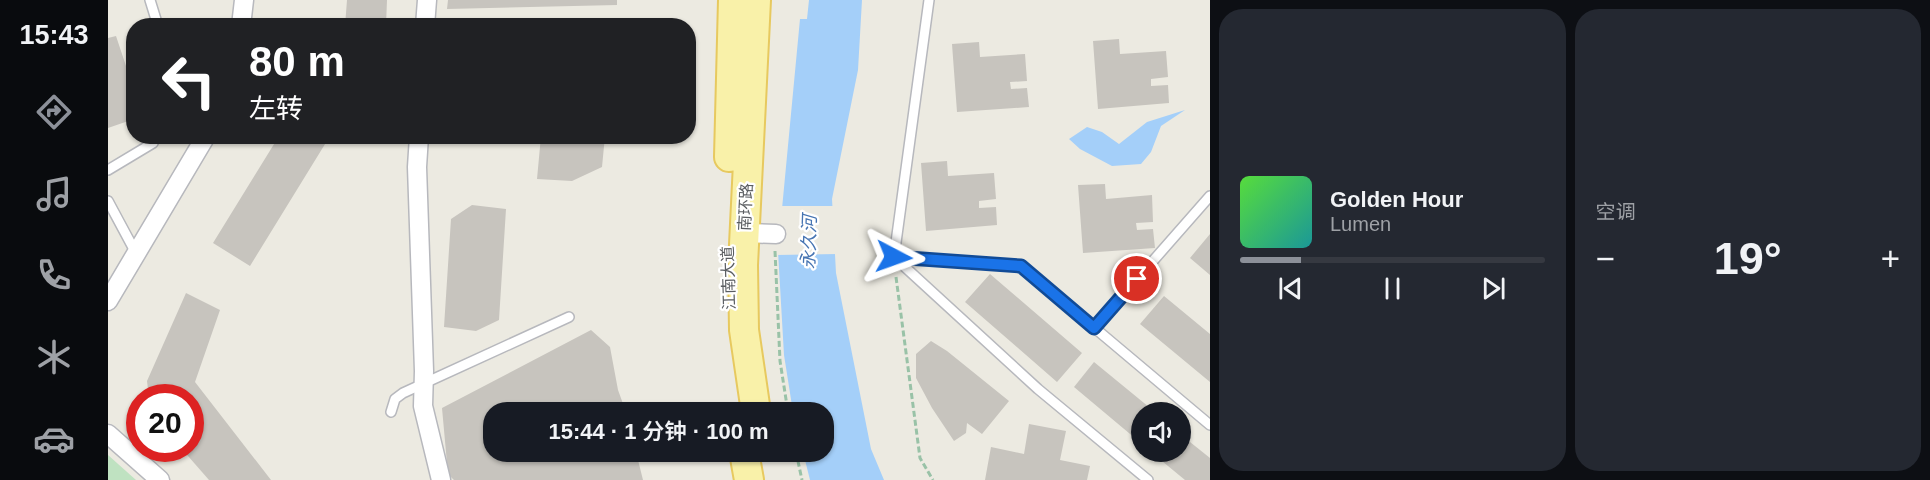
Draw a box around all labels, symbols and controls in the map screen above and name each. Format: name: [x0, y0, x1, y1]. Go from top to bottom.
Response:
text: 15:43: [19, 20, 89, 50]
text: 80 m: [249, 38, 345, 85]
icon: left: [150, 42, 228, 120]
icon: directions: [33, 91, 75, 133]
text: 左转: [249, 94, 303, 124]
icon: music: [33, 173, 75, 215]
street label: 南环路: [736, 183, 755, 231]
text: Golden Hour: [1330, 187, 1463, 212]
text: 空调: [1596, 201, 1636, 223]
water label: 永久河: [798, 212, 820, 269]
text: Lumen: [1330, 213, 1391, 235]
position arrow: [862, 225, 926, 289]
text: 19°: [1714, 233, 1782, 284]
text: −: [1596, 240, 1615, 277]
text: +: [1881, 240, 1900, 277]
street label: 江南大道: [719, 246, 738, 310]
pin: [1111, 253, 1162, 304]
icon: phone: [33, 254, 75, 296]
icon: arrive: [1120, 262, 1153, 295]
icon: previous: [1274, 272, 1307, 305]
icon: pause: [1376, 272, 1409, 305]
icon: next: [1477, 272, 1510, 305]
icon: climate: [33, 336, 75, 378]
speed limit sign: 20: [126, 384, 204, 462]
map controls: [1131, 402, 1191, 462]
button: sound: [1131, 402, 1191, 462]
icon: car: [33, 418, 75, 460]
text: 15:44 · 1 分钟 · 100 m: [548, 419, 769, 444]

